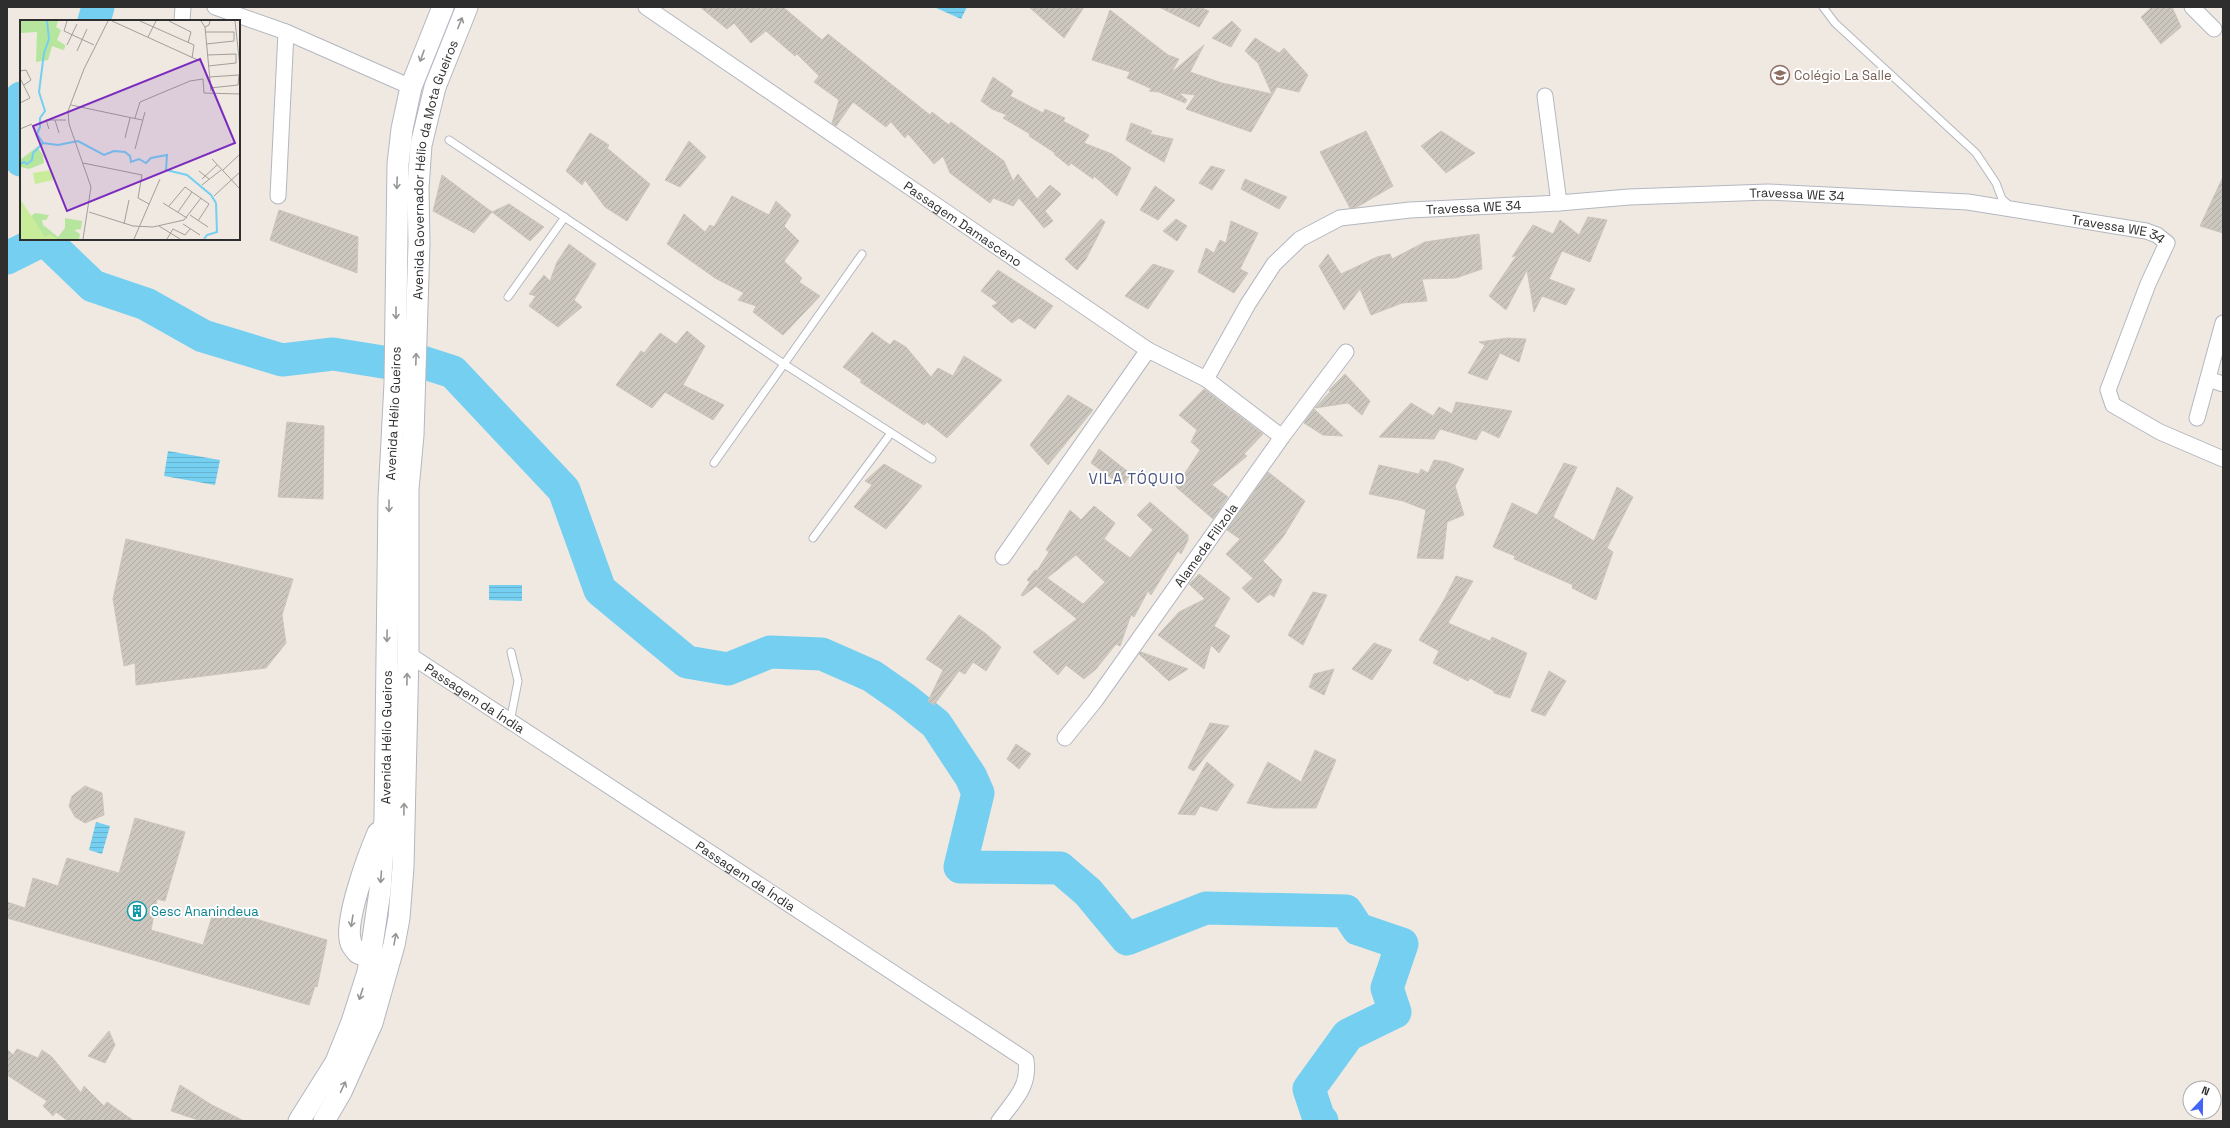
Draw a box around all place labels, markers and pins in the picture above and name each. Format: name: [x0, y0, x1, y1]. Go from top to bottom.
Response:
school or university icon: Colégio La Salle: [1769, 64, 1791, 86]
place label: Colégio La Salle: [1794, 67, 1892, 84]
building icon: Sesc Ananindeua: [126, 900, 148, 922]
place label: Sesc Ananindeua: [151, 903, 259, 920]

